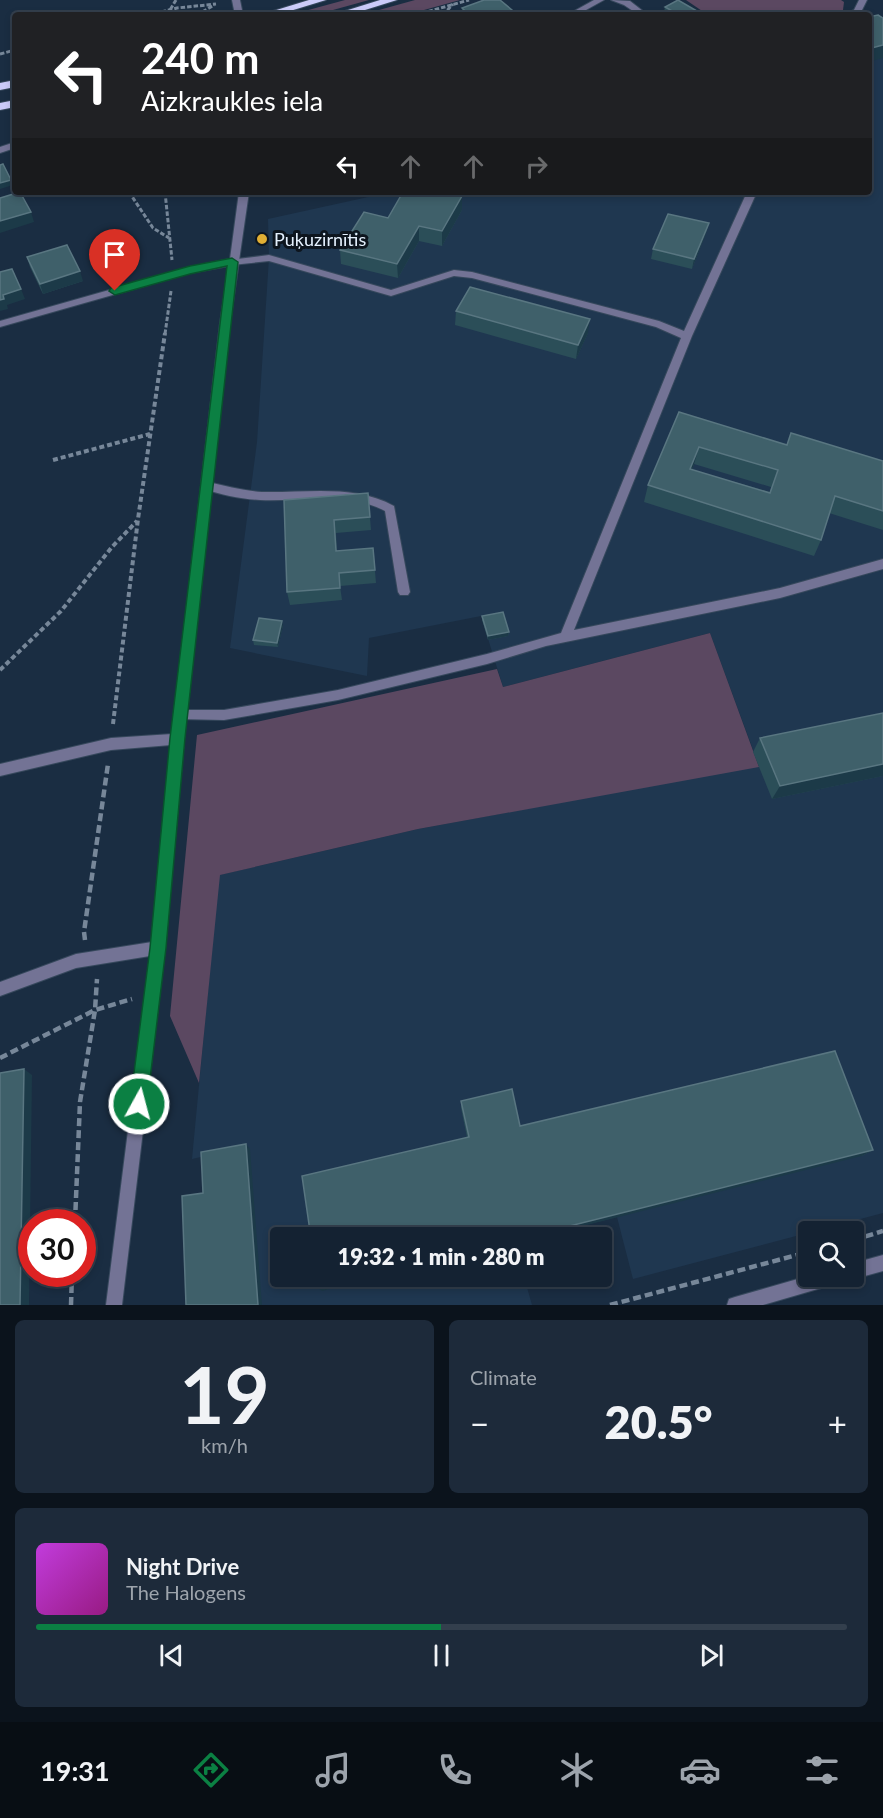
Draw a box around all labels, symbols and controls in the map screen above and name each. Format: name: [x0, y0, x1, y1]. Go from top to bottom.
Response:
text: 240 m: [141, 33, 259, 83]
icon: left: [42, 36, 120, 114]
text: Aizkraukles iela: [141, 84, 323, 117]
icon: left: [331, 150, 364, 183]
icon: ahead: [394, 150, 427, 183]
icon: ahead: [457, 150, 490, 183]
icon: right: [520, 150, 553, 183]
place label: Puķuzirnītis: [274, 228, 366, 250]
pin: [89, 229, 140, 291]
marker: Puķuzirnītis: [255, 232, 269, 246]
icon: arrive: [98, 238, 131, 271]
position arrow: [107, 1072, 171, 1136]
speed limit sign: 30: [18, 1209, 96, 1287]
map controls: [798, 1221, 864, 1287]
button: search: [798, 1221, 864, 1287]
text: 19:32 · 1 min · 280 m: [338, 1243, 544, 1270]
text: 19: [179, 1347, 270, 1441]
text: Climate: [470, 1365, 537, 1389]
text: 20.5°: [605, 1395, 712, 1449]
text: −: [470, 1403, 489, 1443]
text: +: [828, 1403, 847, 1443]
text: km/h: [201, 1433, 248, 1457]
text: Night Drive: [126, 1553, 239, 1580]
text: The Halogens: [126, 1580, 246, 1604]
icon: previous: [155, 1639, 188, 1672]
icon: pause: [425, 1639, 458, 1672]
icon: next: [695, 1639, 728, 1672]
icon: directions: [190, 1749, 232, 1791]
icon: music: [312, 1749, 354, 1791]
icon: phone: [434, 1749, 476, 1791]
icon: climate: [556, 1749, 598, 1791]
icon: car: [679, 1749, 721, 1791]
icon: filters: [801, 1749, 843, 1791]
text: 19:31: [40, 1754, 110, 1787]

